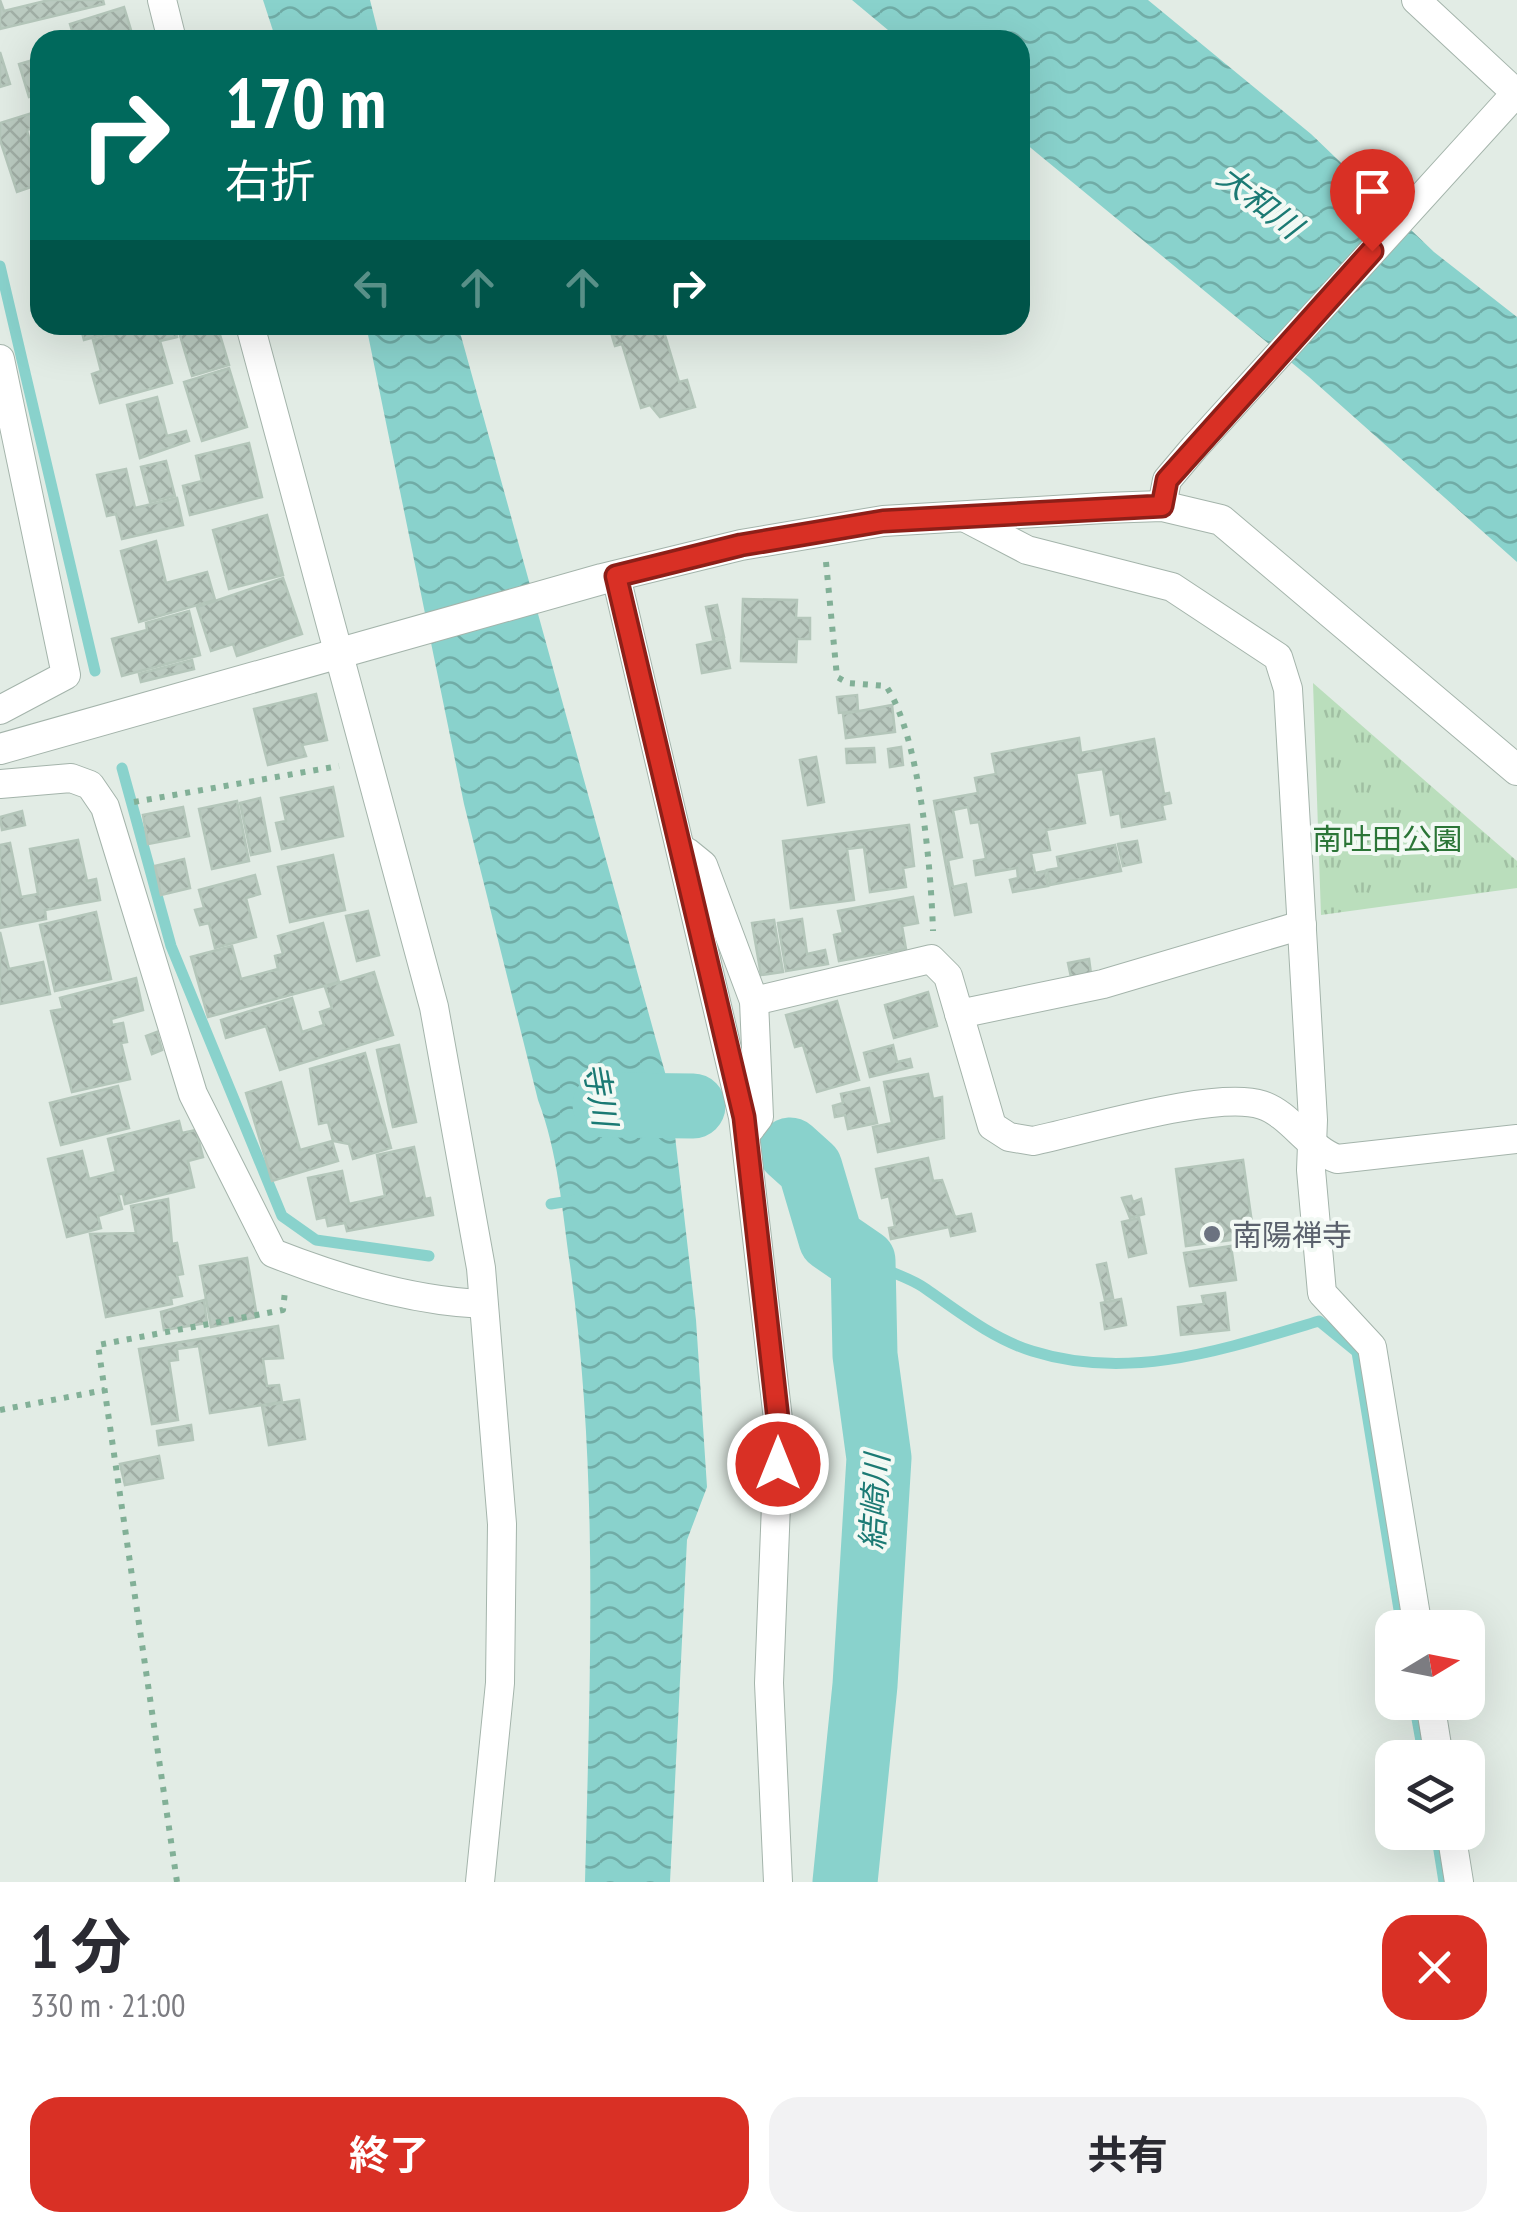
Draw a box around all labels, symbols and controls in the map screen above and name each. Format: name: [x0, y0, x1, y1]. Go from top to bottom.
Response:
text: 170 m: [225, 57, 386, 147]
icon: right: [60, 70, 190, 200]
pin: [1330, 149, 1415, 252]
text: 右折: [225, 151, 315, 209]
water label: 大和川: [1209, 155, 1313, 249]
icon: arrive: [1345, 164, 1400, 219]
icon: left: [345, 260, 400, 315]
icon: ahead: [450, 260, 505, 315]
icon: ahead: [555, 260, 610, 315]
icon: right: [660, 260, 715, 315]
park label: 南吐田公園: [1312, 819, 1462, 858]
water label: 寺川: [575, 1059, 628, 1132]
place label: 南陽禅寺: [1232, 1215, 1352, 1254]
marker: 南陽禅寺: [1201, 1223, 1223, 1245]
position arrow: [726, 1412, 830, 1516]
water label: 結崎川: [851, 1450, 898, 1551]
north arrow: [1375, 1610, 1485, 1720]
map controls: [1375, 1610, 1485, 1850]
button: layers: [1375, 1740, 1485, 1850]
text: 1 分: [30, 1907, 131, 1985]
button: close: [1382, 1915, 1487, 2020]
text: 330 m · 21:00: [30, 1984, 185, 2026]
button: 終了: [30, 2097, 749, 2212]
button: 共有: [769, 2097, 1487, 2212]

